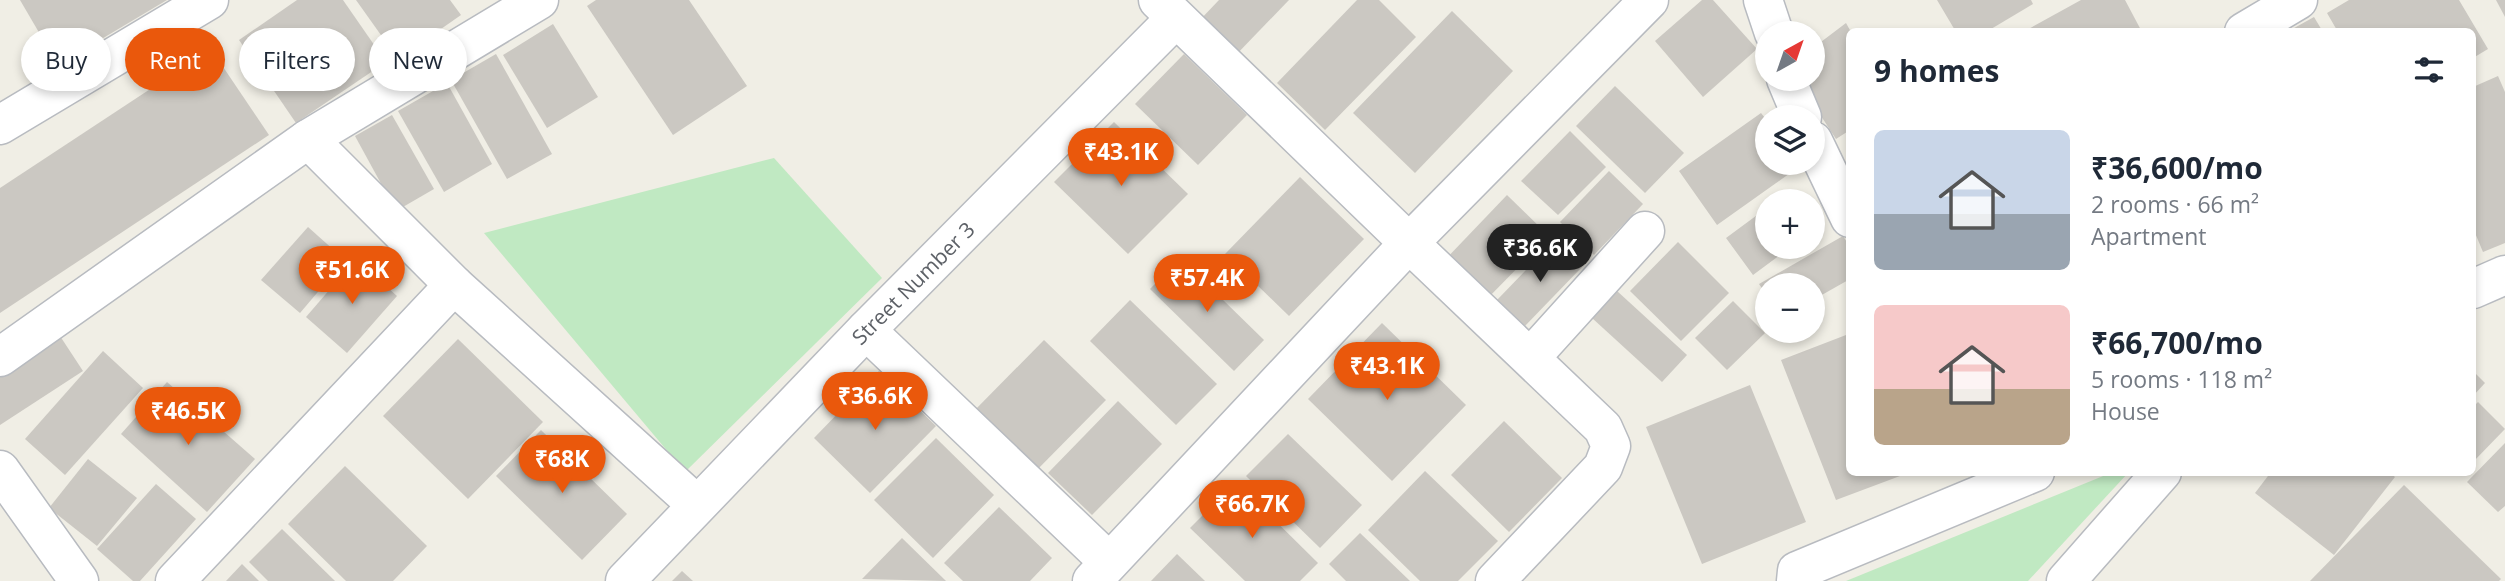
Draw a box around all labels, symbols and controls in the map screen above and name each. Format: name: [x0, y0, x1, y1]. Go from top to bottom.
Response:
north arrow: [1755, 21, 1825, 91]
map controls: [1755, 21, 1825, 343]
chip: Buy: [21, 28, 111, 91]
chip: Rent: [125, 28, 225, 91]
chip: Filters: [239, 28, 355, 91]
chip: New: [369, 28, 467, 91]
text: 9 homes: [1874, 50, 1999, 91]
icon: filters: [2410, 51, 2448, 89]
button: layers: [1755, 105, 1825, 175]
pin: ₹43.1K: [1064, 128, 1178, 188]
text: ₹43.1K: [1084, 135, 1158, 167]
text: ₹36,600/mo: [2091, 147, 2263, 188]
icon: home: [1930, 158, 2014, 242]
text: 2 rooms · 66 m²: [2091, 188, 2259, 220]
button: +: [1755, 189, 1825, 259]
street label: Street Number 3: [845, 215, 981, 351]
text: Apartment: [2091, 220, 2207, 252]
pin: ₹36.6K: [1483, 224, 1597, 284]
text: ₹36.6K: [1503, 231, 1577, 263]
pin: ₹51.6K: [295, 246, 409, 306]
text: ₹51.6K: [315, 253, 389, 285]
pin: ₹57.4K: [1150, 254, 1264, 314]
text: ₹57.4K: [1170, 261, 1244, 293]
button: −: [1755, 273, 1825, 343]
text: ₹66,700/mo: [2091, 322, 2263, 363]
icon: home: [1930, 333, 2014, 417]
pin: ₹43.1K: [1330, 342, 1444, 402]
text: ₹43.1K: [1350, 349, 1424, 381]
text: 5 rooms · 118 m²: [2091, 363, 2272, 395]
pin: ₹36.6K: [818, 372, 932, 432]
text: ₹36.6K: [838, 379, 912, 411]
pin: ₹46.5K: [131, 388, 245, 447]
text: ₹46.5K: [151, 394, 225, 426]
text: House: [2091, 395, 2160, 427]
pin: ₹68K: [521, 435, 603, 495]
text: ₹68K: [535, 442, 589, 474]
pin: ₹66.7K: [1195, 480, 1309, 540]
text: ₹66.7K: [1215, 487, 1289, 519]

